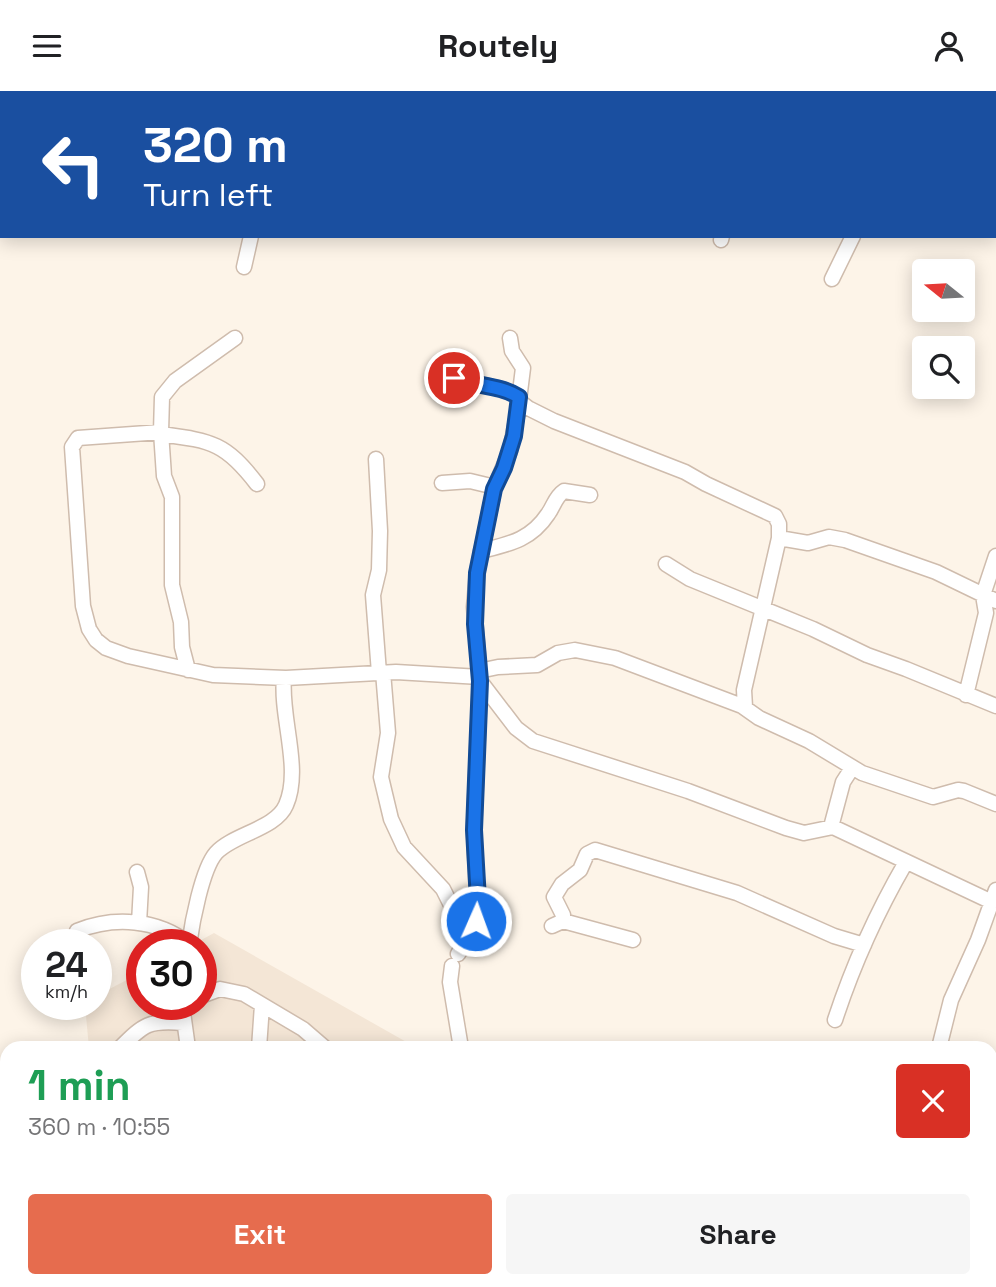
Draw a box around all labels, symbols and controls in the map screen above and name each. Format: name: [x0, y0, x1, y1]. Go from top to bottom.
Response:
text: Routely: [438, 26, 558, 66]
icon: menu: [28, 27, 66, 65]
icon: person: [930, 27, 968, 65]
text: 320 m: [143, 114, 288, 176]
icon: left: [28, 119, 119, 210]
text: Turn left: [143, 175, 273, 215]
north arrow: [912, 259, 975, 322]
map controls: [912, 259, 975, 399]
button: search: [912, 336, 975, 399]
pin: [424, 348, 484, 408]
icon: arrive: [435, 359, 473, 397]
position arrow: [439, 884, 513, 958]
speed limit sign: 30: [126, 929, 217, 1020]
text: 24: [45, 943, 88, 987]
text: km/h: [45, 980, 88, 1003]
text: 1 min: [28, 1059, 131, 1112]
button: close: [896, 1064, 970, 1138]
text: 360 m · 10:55: [28, 1112, 170, 1142]
button: Exit: [28, 1194, 492, 1274]
button: Share: [506, 1194, 970, 1274]

